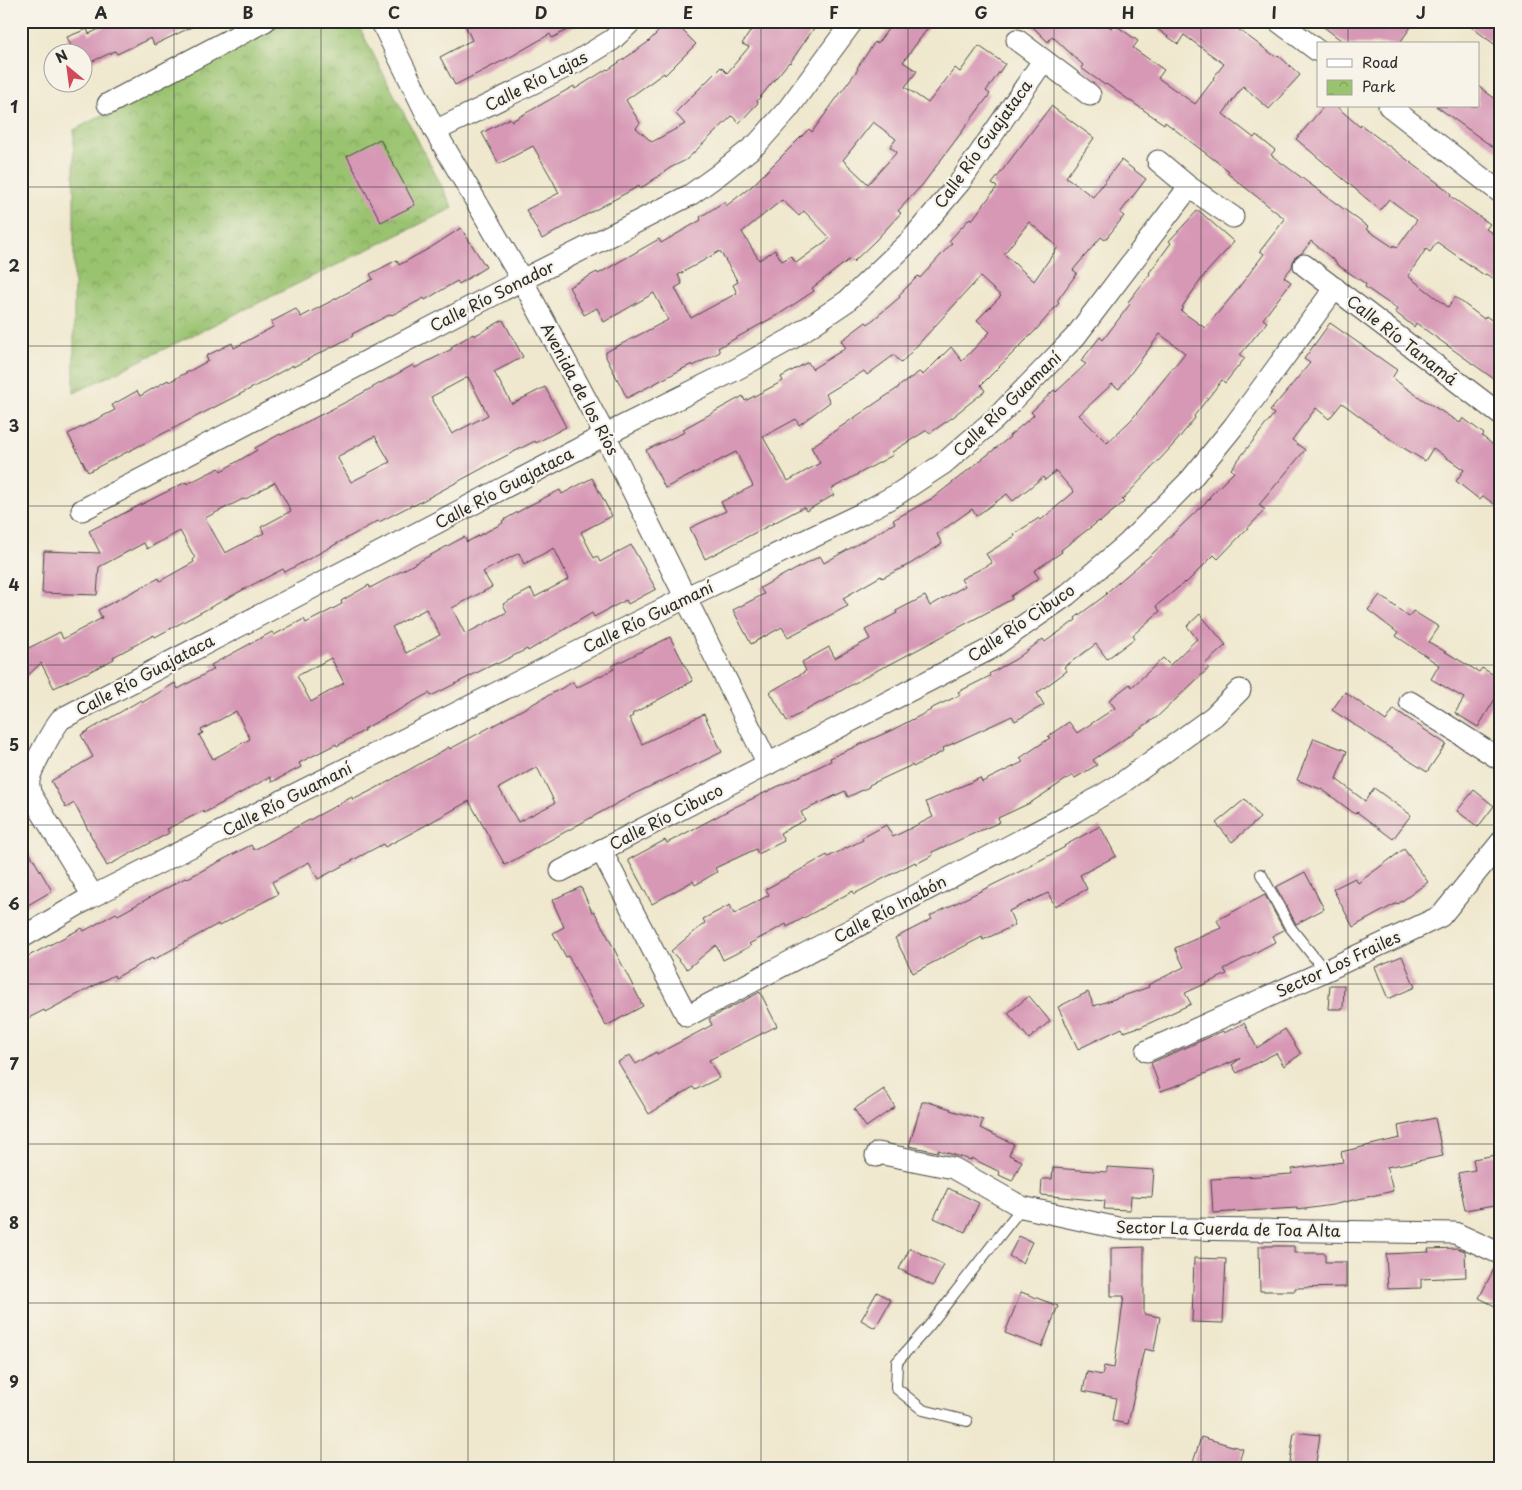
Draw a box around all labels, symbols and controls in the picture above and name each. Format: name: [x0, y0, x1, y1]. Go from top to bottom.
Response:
text: A: [95, 0, 108, 24]
text: B: [243, 0, 254, 24]
text: C: [388, 0, 400, 24]
text: D: [535, 0, 547, 24]
text: E: [683, 0, 693, 24]
text: F: [829, 0, 839, 24]
text: G: [974, 0, 988, 24]
text: H: [1122, 0, 1134, 24]
text: I: [1271, 0, 1277, 24]
text: J: [1416, 0, 1426, 24]
north arrow: [42, 42, 92, 92]
legend: [1317, 42, 1480, 108]
text: N: [52, 44, 71, 68]
street label: Calle Río Lajas: [480, 44, 591, 116]
text: Road: [1362, 50, 1398, 73]
street label: Calle Río Guajataca: [927, 74, 1037, 213]
text: Park: [1362, 74, 1396, 97]
text: 1: [10, 94, 18, 118]
text: 2: [8, 253, 20, 277]
street label: Calle Río Sonador: [425, 253, 559, 337]
street label: Calle Río Tanamá: [1342, 288, 1463, 390]
street label: Avenida de los Ríos: [536, 318, 626, 459]
street label: Calle Río Guamaní: [947, 345, 1066, 461]
text: 3: [9, 413, 19, 437]
street label: Calle Río Guajataca: [430, 440, 577, 534]
text: 4: [9, 572, 20, 596]
street label: Calle Río Guamaní: [578, 574, 717, 658]
street label: Calle Río Cibuco: [962, 577, 1079, 667]
street label: Calle Río Guajataca: [71, 627, 218, 721]
text: 5: [9, 732, 19, 756]
street label: Calle Río Guamaní: [218, 755, 356, 841]
street label: Calle Río Cibuco: [605, 777, 727, 855]
street label: Calle Río Inabón: [829, 868, 950, 948]
text: 6: [8, 891, 20, 915]
street label: Sector Los Frailes: [1271, 924, 1404, 1003]
text: 7: [9, 1051, 19, 1075]
text: 8: [9, 1210, 19, 1234]
street label: Sector La Cuerda de Toa Alta: [1115, 1214, 1341, 1242]
text: 9: [9, 1369, 19, 1393]

